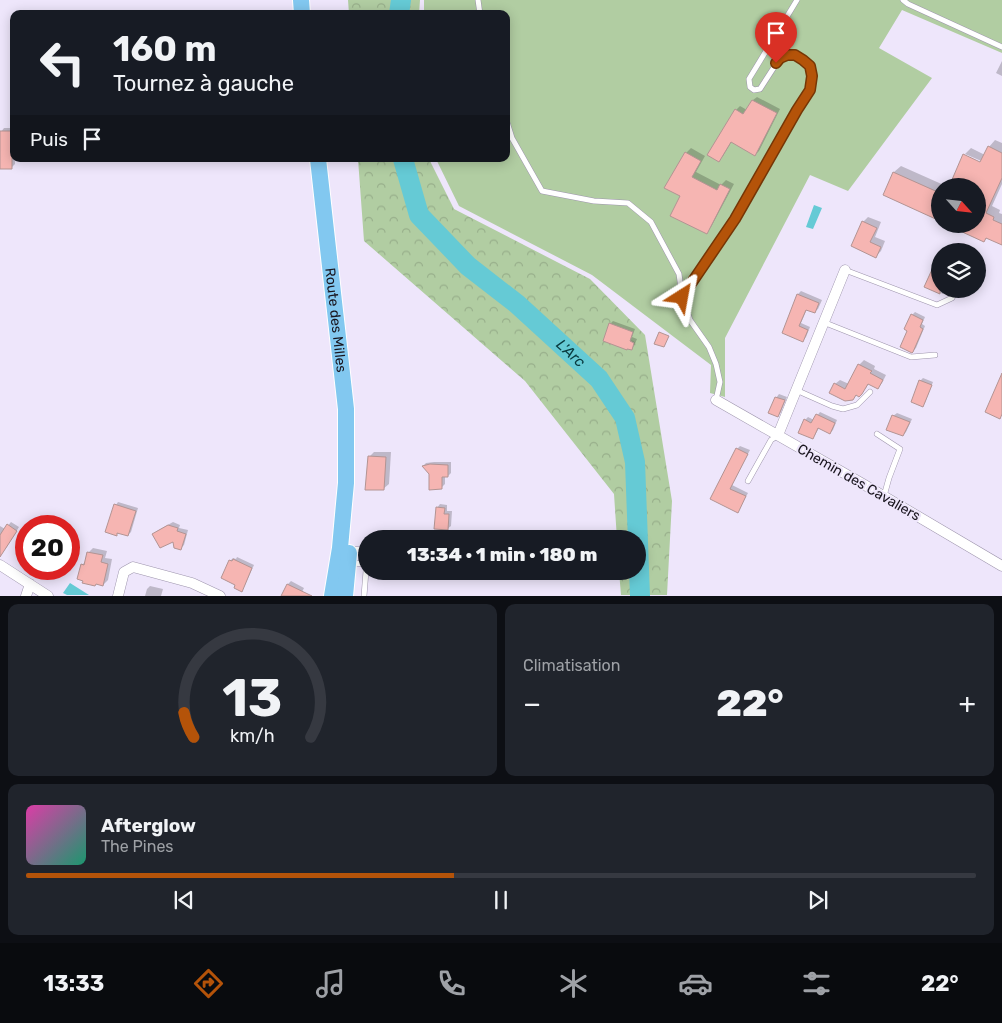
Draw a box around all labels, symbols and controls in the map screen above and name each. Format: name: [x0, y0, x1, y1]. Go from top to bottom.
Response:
pin: [755, 12, 797, 63]
icon: arrive: [762, 19, 790, 47]
text: 160 m: [113, 28, 217, 70]
icon: left: [30, 30, 95, 95]
text: Tournez à gauche: [113, 70, 294, 97]
icon: arrive: [78, 125, 106, 153]
text: Puis: [30, 128, 68, 151]
north arrow: [931, 178, 986, 232]
map controls: [931, 178, 986, 298]
button: layers: [931, 243, 986, 298]
street label: Route des Milles: [321, 267, 350, 373]
position arrow: [655, 270, 707, 322]
water label: L'Arc: [553, 335, 589, 371]
street label: Chemin des Cavaliers: [794, 440, 923, 525]
speed limit sign: 20: [15, 515, 80, 580]
text: 13:34 · 1 min · 180 m: [407, 543, 597, 566]
text: Climatisation: [523, 656, 620, 675]
text: 13: [222, 667, 283, 729]
text: 22°: [716, 680, 784, 726]
text: −: [523, 687, 541, 720]
text: +: [959, 687, 976, 720]
text: km/h: [230, 725, 275, 746]
text: Afterglow: [101, 814, 196, 837]
text: The Pines: [101, 837, 174, 856]
icon: previous: [170, 886, 198, 914]
icon: pause: [487, 886, 515, 914]
icon: next: [804, 886, 832, 914]
icon: directions: [191, 966, 226, 1001]
icon: music: [313, 966, 348, 1001]
icon: phone: [434, 966, 469, 1001]
icon: climate: [556, 966, 591, 1001]
icon: car: [678, 966, 713, 1001]
icon: filters: [799, 966, 834, 1001]
text: 13:33: [43, 970, 104, 997]
text: 22°: [921, 970, 959, 997]

